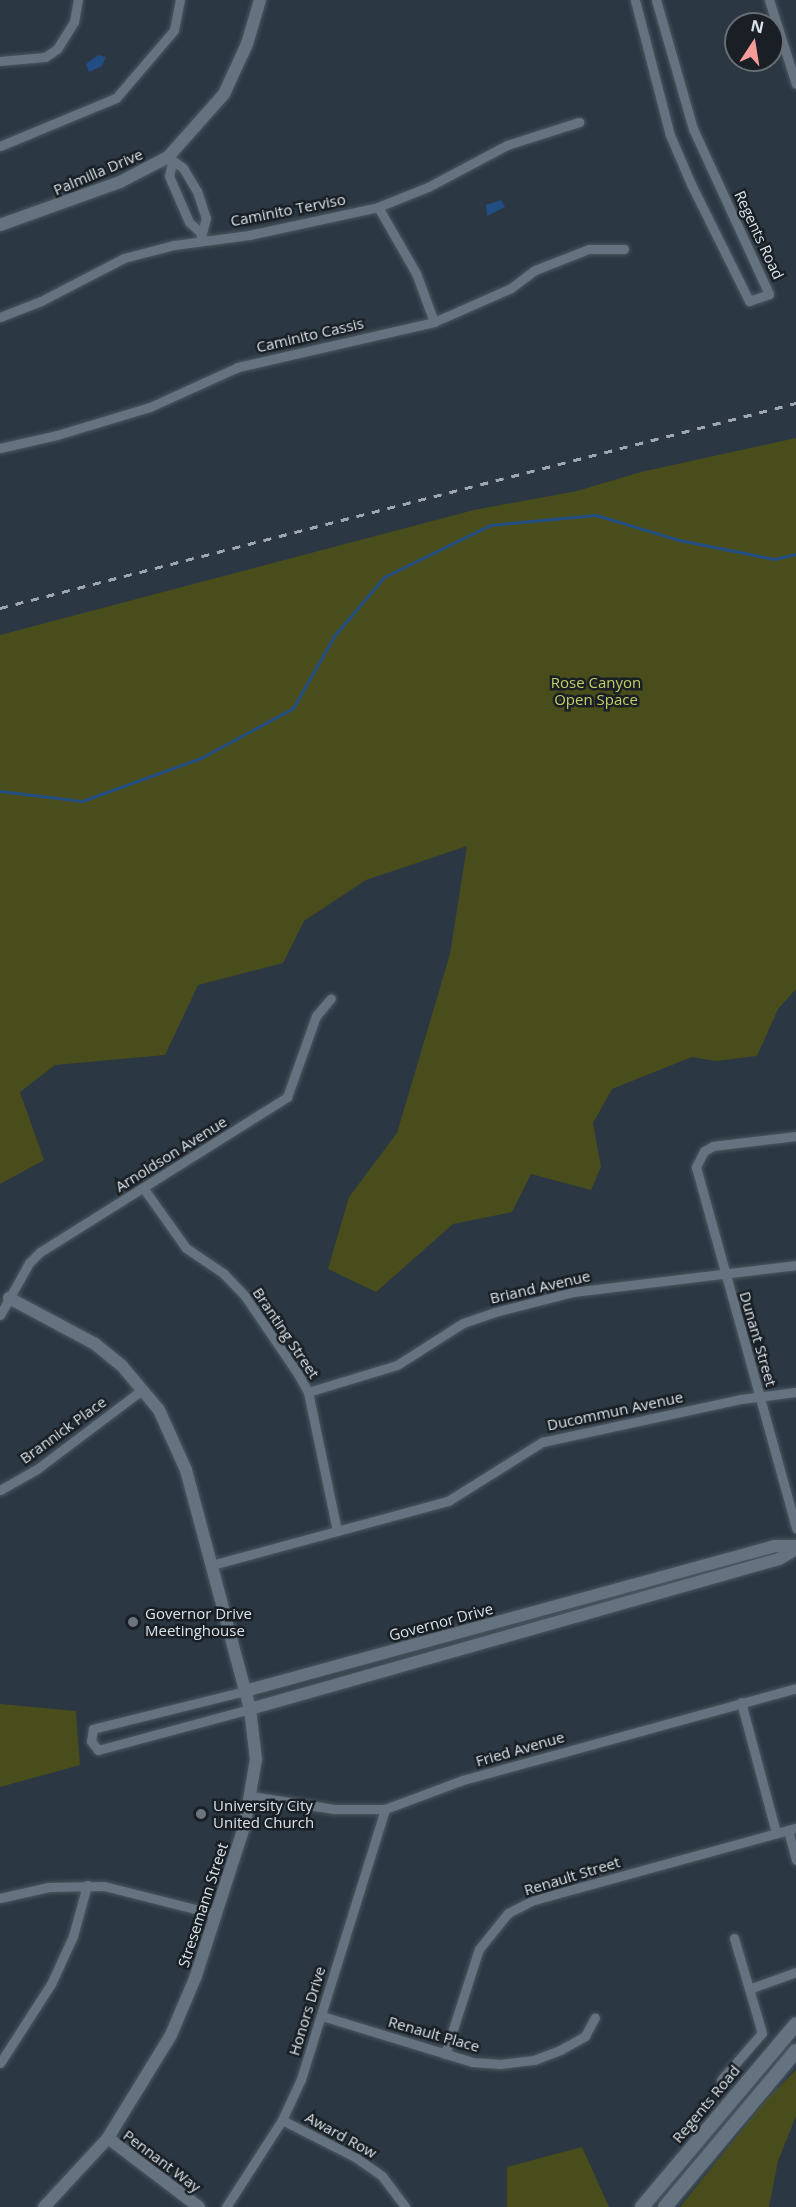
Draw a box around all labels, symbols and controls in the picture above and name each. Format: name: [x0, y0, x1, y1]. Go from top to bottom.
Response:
north arrow: [724, 12, 784, 72]
text: N: [749, 14, 766, 38]
street label: Palmilla Drive: [51, 145, 145, 199]
street label: Regents Road: [731, 188, 787, 282]
street label: Caminito Terviso: [229, 190, 347, 230]
street label: Caminito Cassis: [255, 314, 365, 356]
park label: Rose Canyon Open Space: [551, 673, 641, 708]
street label: Arnoldson Avenue: [112, 1112, 230, 1196]
street label: Briand Avenue: [488, 1267, 592, 1307]
street label: Branting Street: [249, 1284, 323, 1382]
street label: Dunant Street: [736, 1289, 780, 1389]
street label: Ducommun Avenue: [545, 1388, 685, 1434]
street label: Brannick Place: [16, 1393, 110, 1467]
street label: Governor Drive: [387, 1599, 495, 1645]
place label: Governor Drive Meetinghouse: [145, 1604, 252, 1639]
marker: Governor Drive Meetinghouse: [126, 1615, 140, 1629]
street label: Fried Avenue: [474, 1728, 566, 1770]
place label: University City United Church: [213, 1796, 314, 1831]
marker: University City United Church: [194, 1807, 208, 1821]
street label: Stresemann Street: [174, 1840, 232, 1970]
street label: Renault Street: [522, 1853, 622, 1899]
street label: Honors Drive: [285, 1964, 329, 2058]
street label: Renault Place: [386, 2012, 482, 2056]
street label: Regents Road: [668, 2062, 744, 2146]
street label: Award Row: [302, 2108, 380, 2162]
street label: Pennant Way: [120, 2126, 204, 2196]

